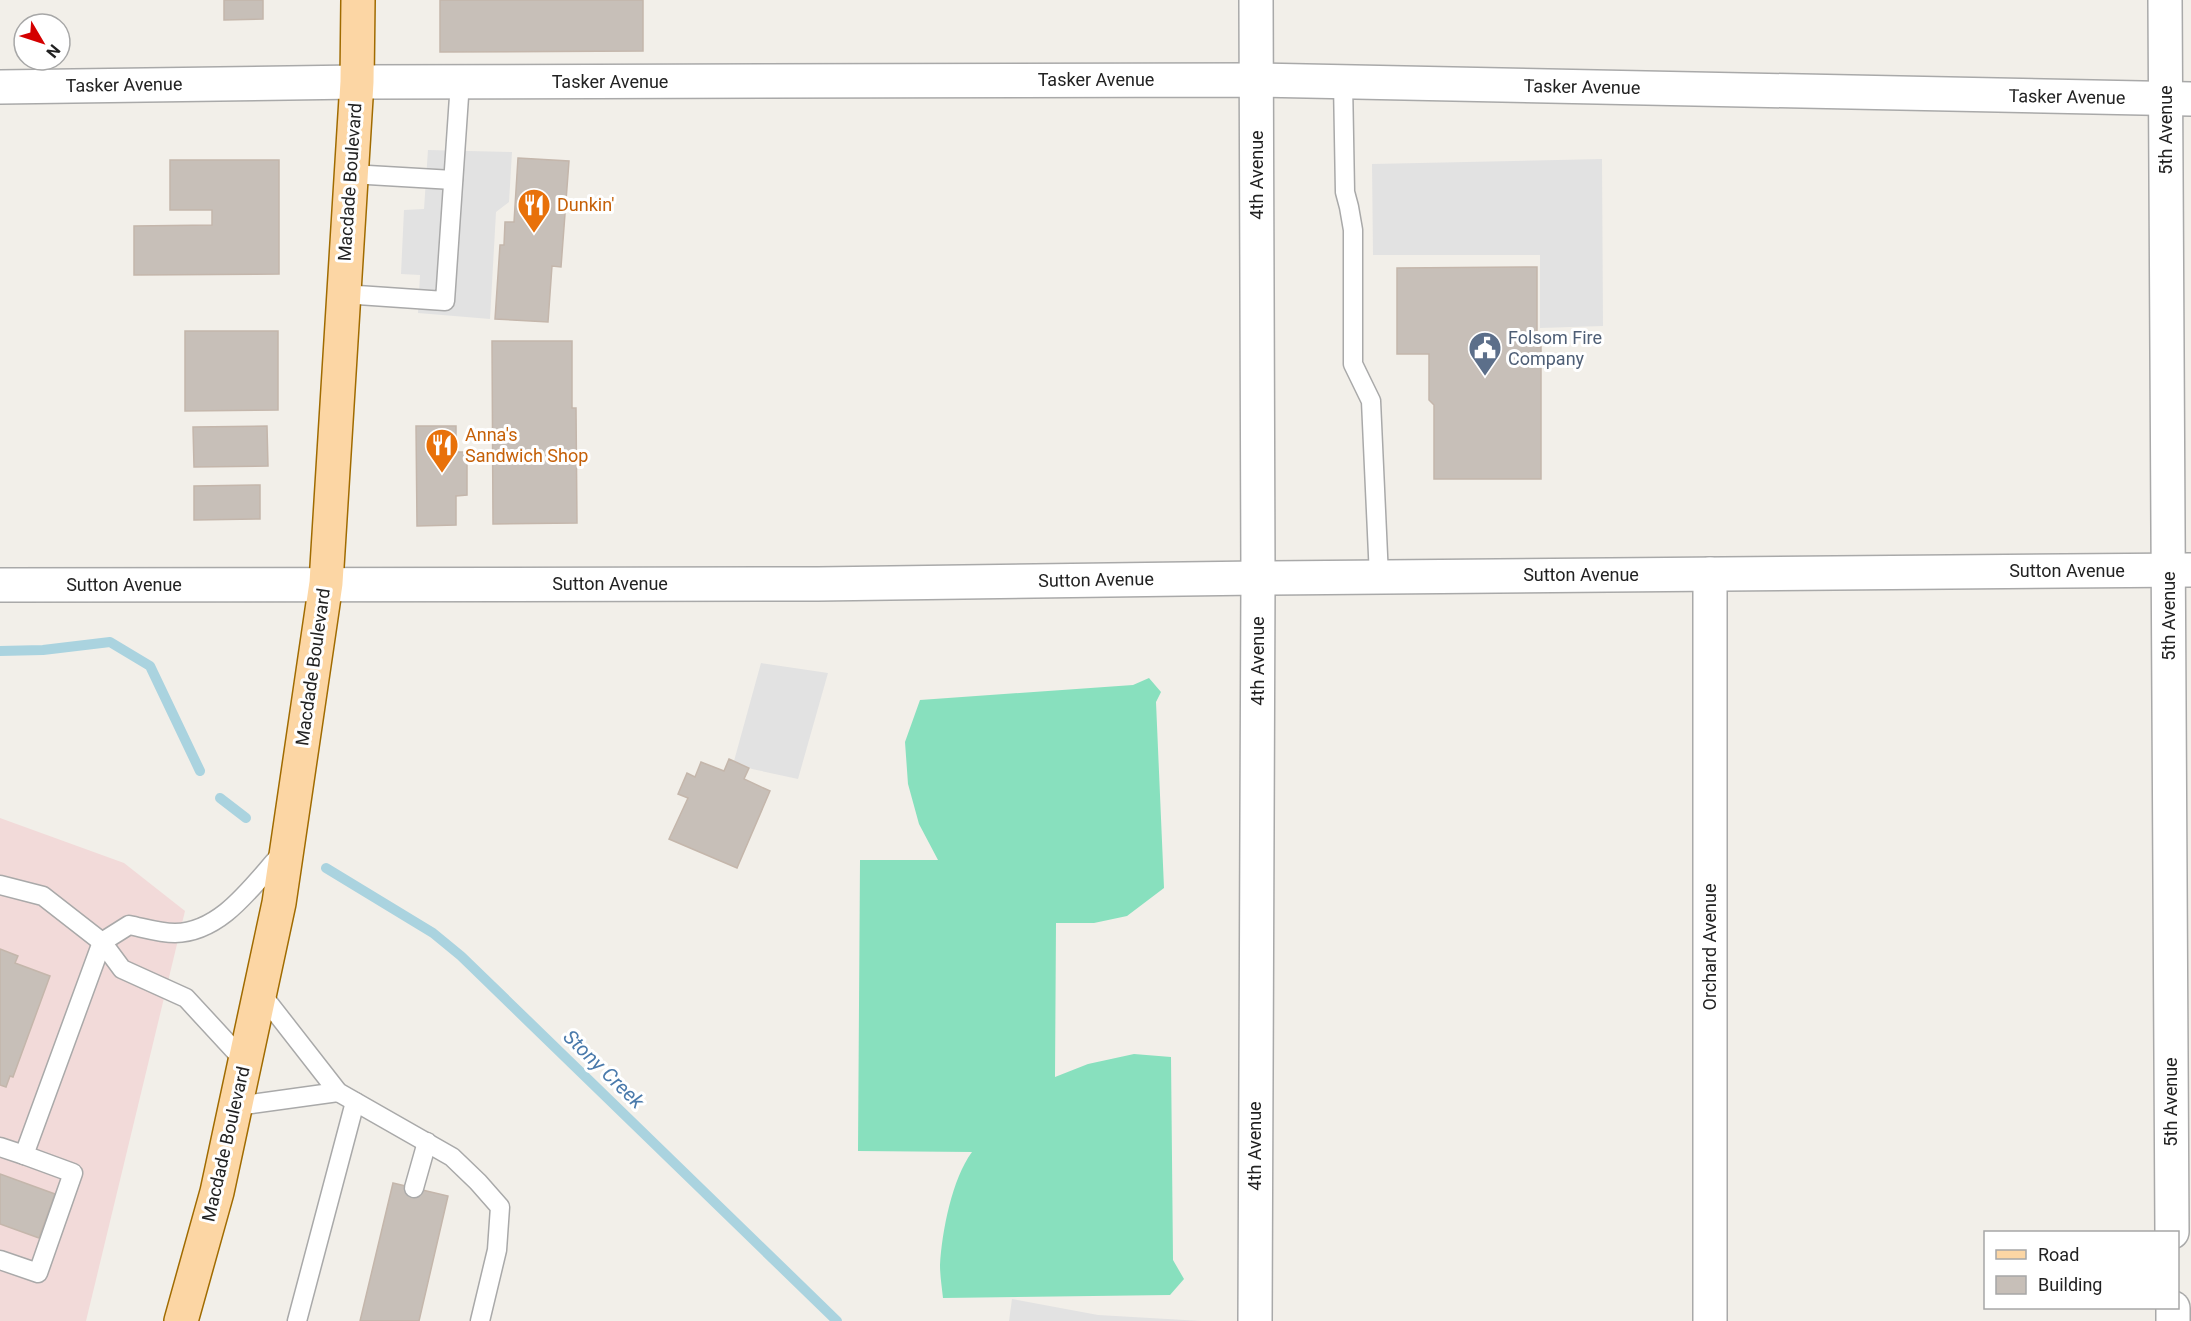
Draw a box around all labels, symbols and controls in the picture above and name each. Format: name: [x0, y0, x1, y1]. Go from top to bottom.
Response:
north arrow: [12, 12, 72, 72]
text: N: [42, 41, 64, 61]
street label: Tasker Avenue: [1038, 69, 1154, 90]
street label: Tasker Avenue: [552, 71, 668, 92]
street label: Tasker Avenue: [65, 73, 183, 96]
street label: Tasker Avenue: [1523, 75, 1641, 98]
street label: Tasker Avenue: [2008, 85, 2126, 108]
street label: 5th Avenue: [2155, 85, 2176, 175]
street label: Macdade Boulevard: [333, 102, 366, 262]
street label: 4th Avenue: [1246, 130, 1267, 220]
restaurant icon: Dunkin': [516, 187, 552, 234]
place label: Dunkin': [557, 194, 614, 215]
place label: Folsom Fire Company: [1508, 327, 1602, 369]
public building icon: Folsom Fire Company: [1467, 330, 1503, 377]
place label: Anna's Sandwich Shop: [465, 424, 588, 466]
restaurant icon: Anna's Sandwich Shop: [424, 427, 460, 474]
street label: Sutton Avenue: [2009, 560, 2125, 581]
street label: Sutton Avenue: [1523, 564, 1639, 585]
street label: Sutton Avenue: [1038, 568, 1154, 591]
street label: 5th Avenue: [2158, 571, 2179, 661]
street label: Sutton Avenue: [552, 573, 668, 594]
street label: Sutton Avenue: [66, 574, 182, 595]
street label: Macdade Boulevard: [291, 587, 334, 747]
street label: 4th Avenue: [1247, 616, 1268, 706]
street label: Orchard Avenue: [1699, 884, 1720, 1010]
water label: Stony Creek: [559, 1025, 650, 1114]
street label: 5th Avenue: [2160, 1057, 2181, 1147]
street label: Macdade Boulevard: [197, 1064, 254, 1224]
street label: 4th Avenue: [1244, 1101, 1265, 1191]
legend: [1984, 1231, 2179, 1309]
text: Road: [2038, 1244, 2079, 1265]
text: Building: [2038, 1274, 2102, 1295]

